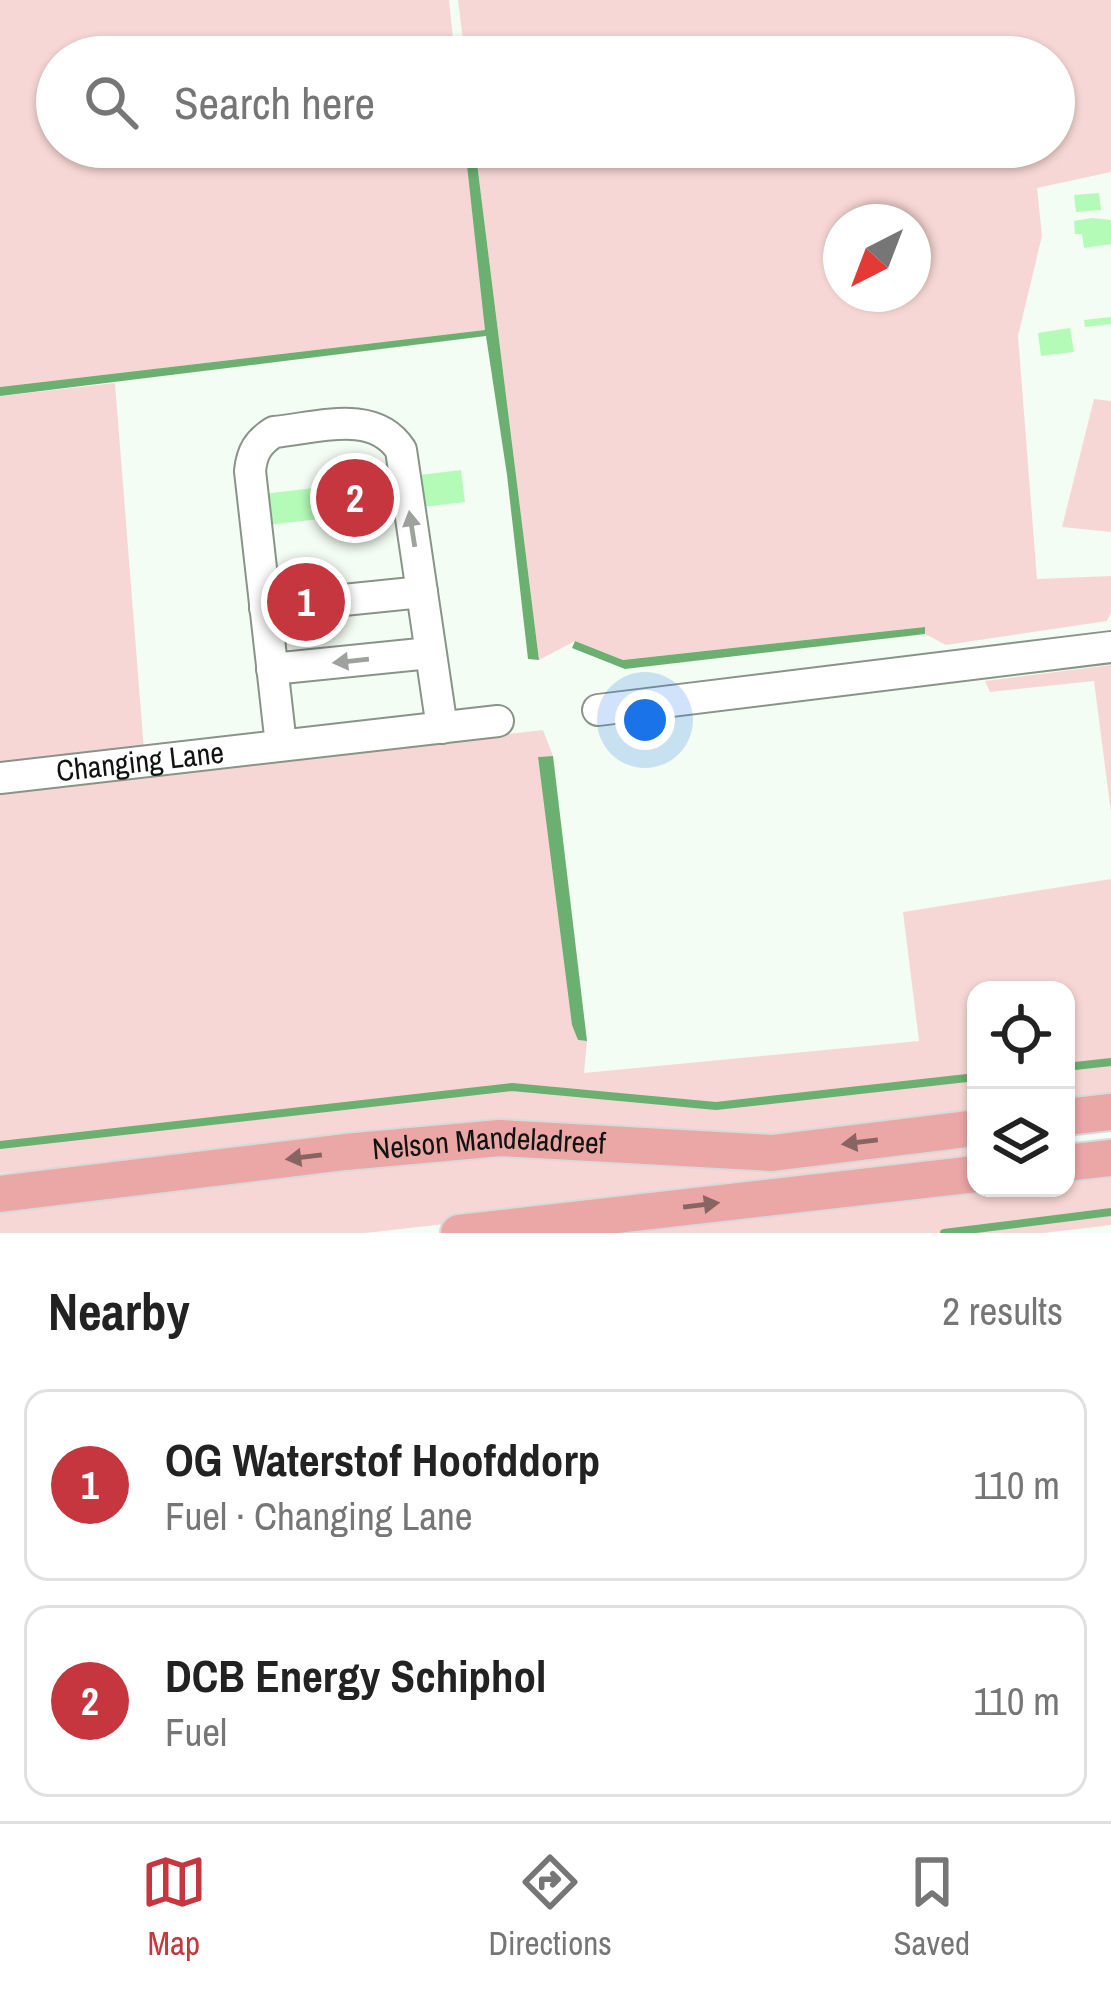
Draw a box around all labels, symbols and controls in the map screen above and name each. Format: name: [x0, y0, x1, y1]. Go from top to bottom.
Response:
search box: [36, 36, 1075, 168]
icon: search: [78, 69, 144, 135]
text: Search here: [174, 72, 375, 133]
north arrow: [823, 204, 931, 312]
pin: 2: [316, 453, 394, 543]
one-way arrow: [403, 510, 422, 547]
pin: 1: [267, 557, 345, 647]
one-way arrow: [332, 652, 369, 671]
your location: [615, 690, 675, 750]
street label: Changing Lane: [54, 732, 226, 790]
map controls: [967, 981, 1075, 1197]
button: locate: [967, 981, 1075, 1089]
button: layers: [967, 1089, 1075, 1197]
street label: Nelson Mandeladreef: [370, 1117, 607, 1168]
one-way arrow: [841, 1132, 878, 1151]
one-way arrow: [285, 1147, 322, 1166]
one-way arrow: [683, 1196, 720, 1215]
text: Nearby: [48, 1277, 190, 1346]
text: 2 results: [942, 1285, 1063, 1337]
text: OG Waterstof Hoofddorp: [165, 1429, 600, 1490]
text: 1: [81, 1459, 99, 1511]
text: 110 m: [973, 1459, 1060, 1511]
text: Fuel · Changing Lane: [165, 1490, 473, 1542]
text: DCB Energy Schiphol: [165, 1645, 546, 1706]
text: 2: [81, 1675, 99, 1727]
text: 110 m: [973, 1675, 1060, 1727]
text: Fuel: [165, 1706, 227, 1758]
tab: Map: [141, 1849, 207, 1965]
tab: Directions: [488, 1849, 612, 1965]
tab: Saved: [893, 1849, 970, 1965]

